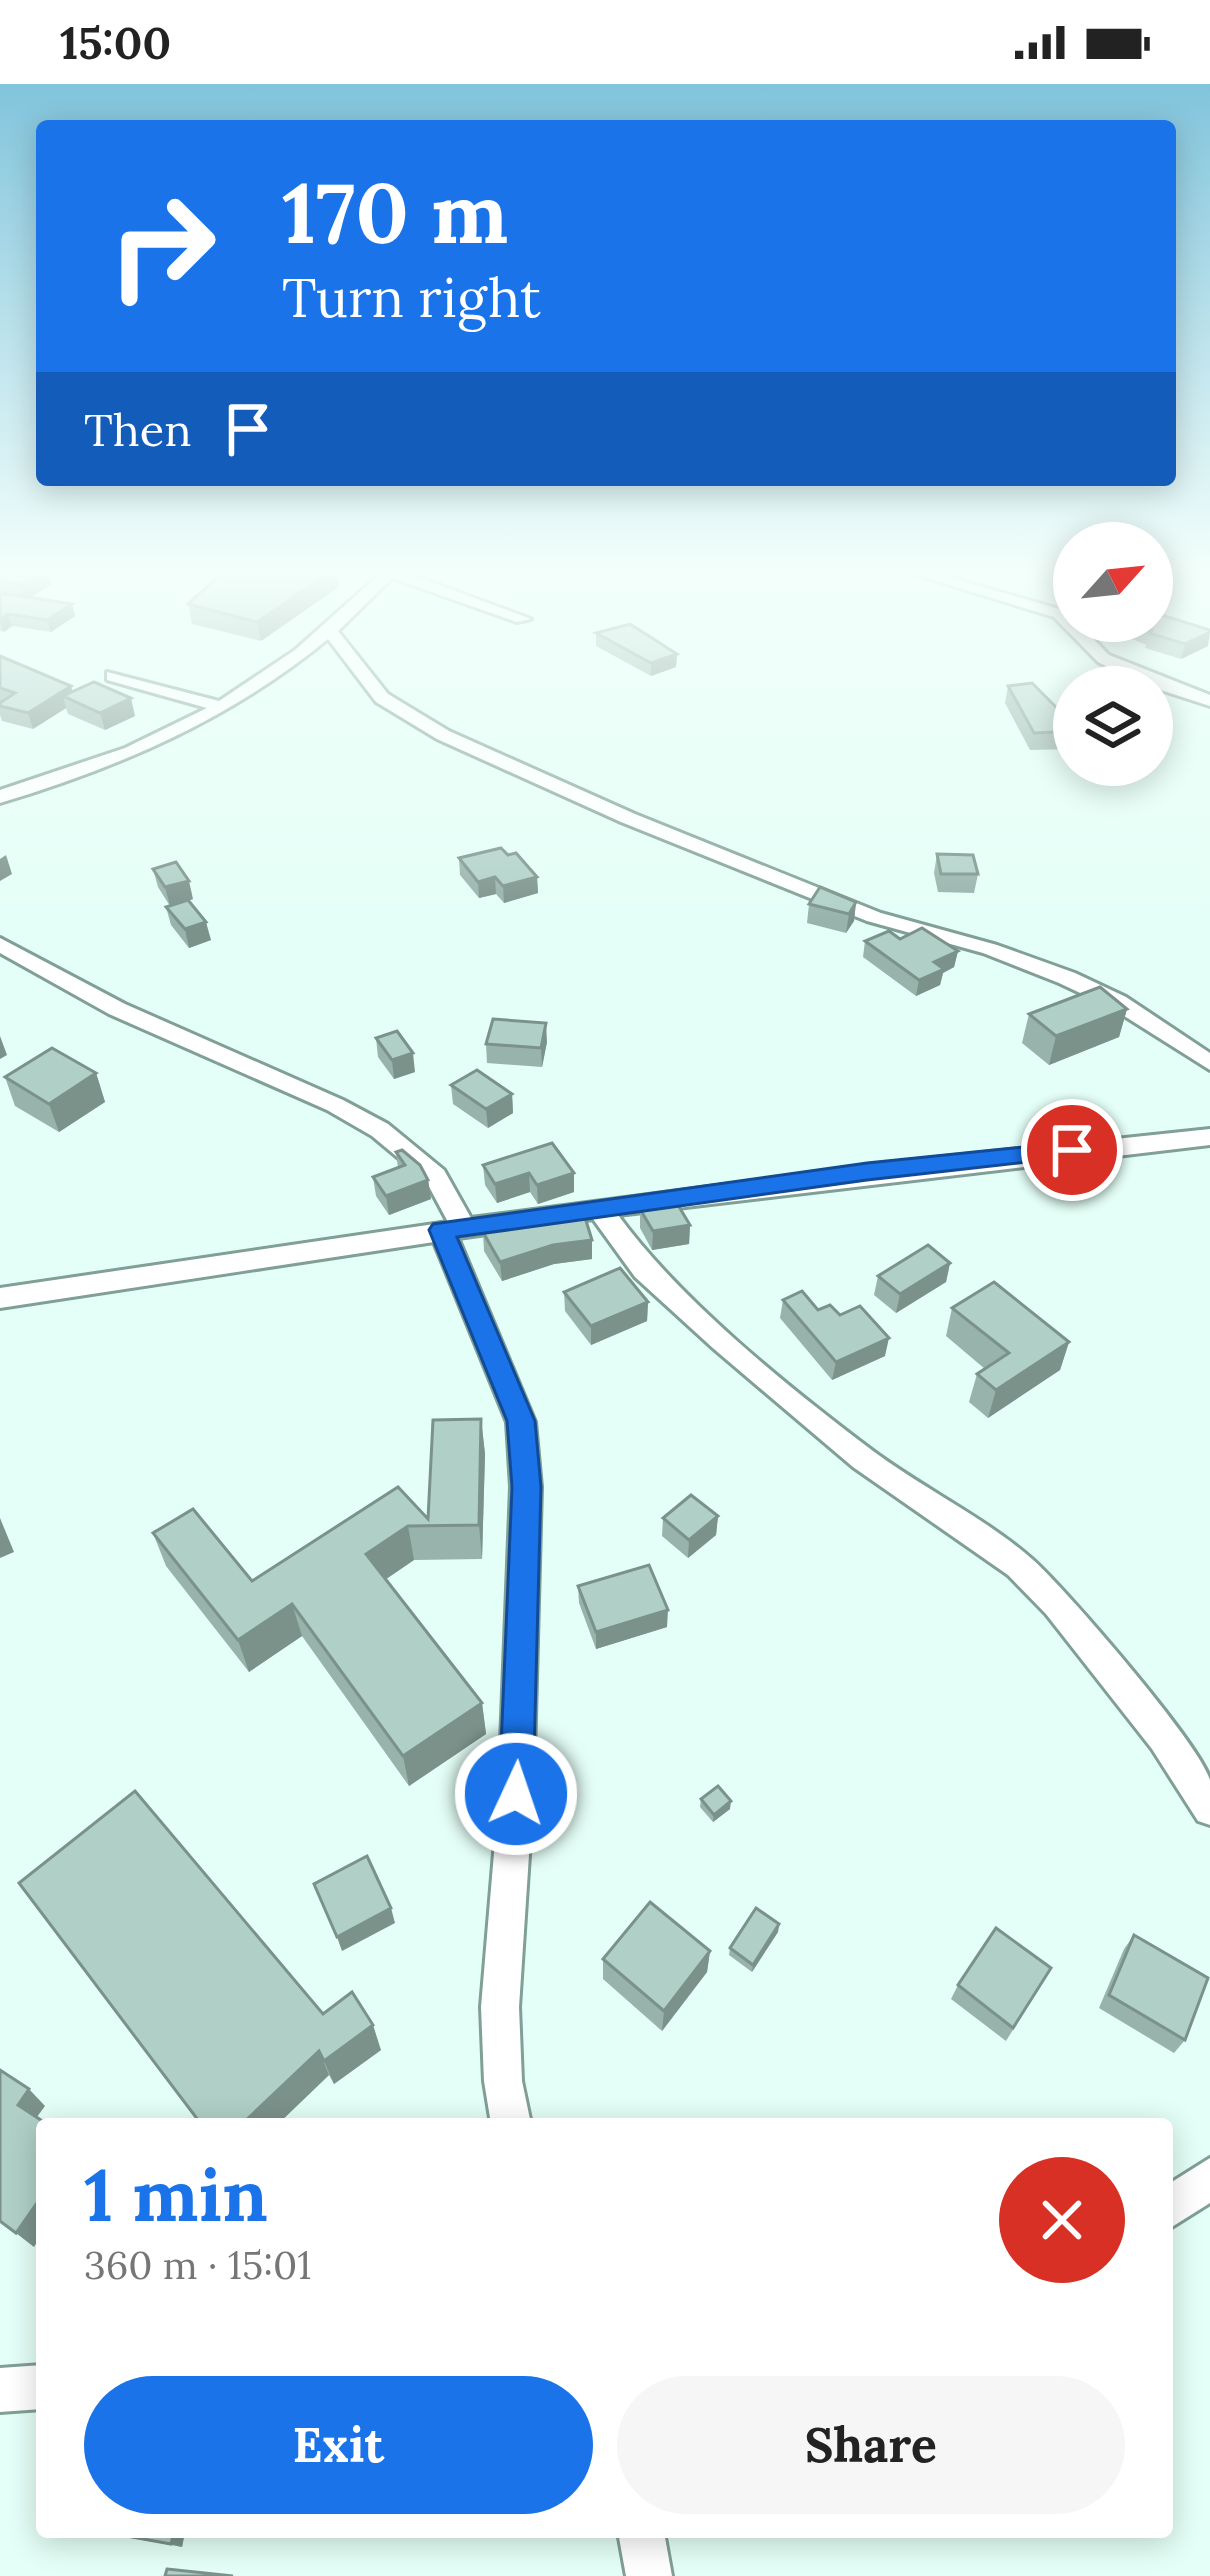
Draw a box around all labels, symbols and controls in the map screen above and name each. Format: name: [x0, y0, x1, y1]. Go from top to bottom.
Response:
text: 15:00: [60, 14, 171, 71]
text: 170 m: [282, 158, 508, 266]
icon: right: [84, 168, 240, 324]
text: Turn right: [282, 263, 541, 332]
icon: arrive: [215, 396, 281, 462]
text: Then: [84, 401, 191, 458]
north arrow: [1053, 522, 1173, 642]
map controls: [1053, 522, 1173, 786]
button: layers: [1053, 666, 1173, 786]
pin: [1021, 1099, 1123, 1201]
icon: arrive: [1039, 1117, 1105, 1183]
position arrow: [453, 1731, 579, 1857]
text: 1 min: [84, 2149, 268, 2241]
button: close: [999, 2157, 1125, 2283]
text: 360 m · 15:01: [84, 2240, 312, 2290]
button: Exit: [84, 2376, 593, 2514]
button: Share: [617, 2376, 1125, 2514]

